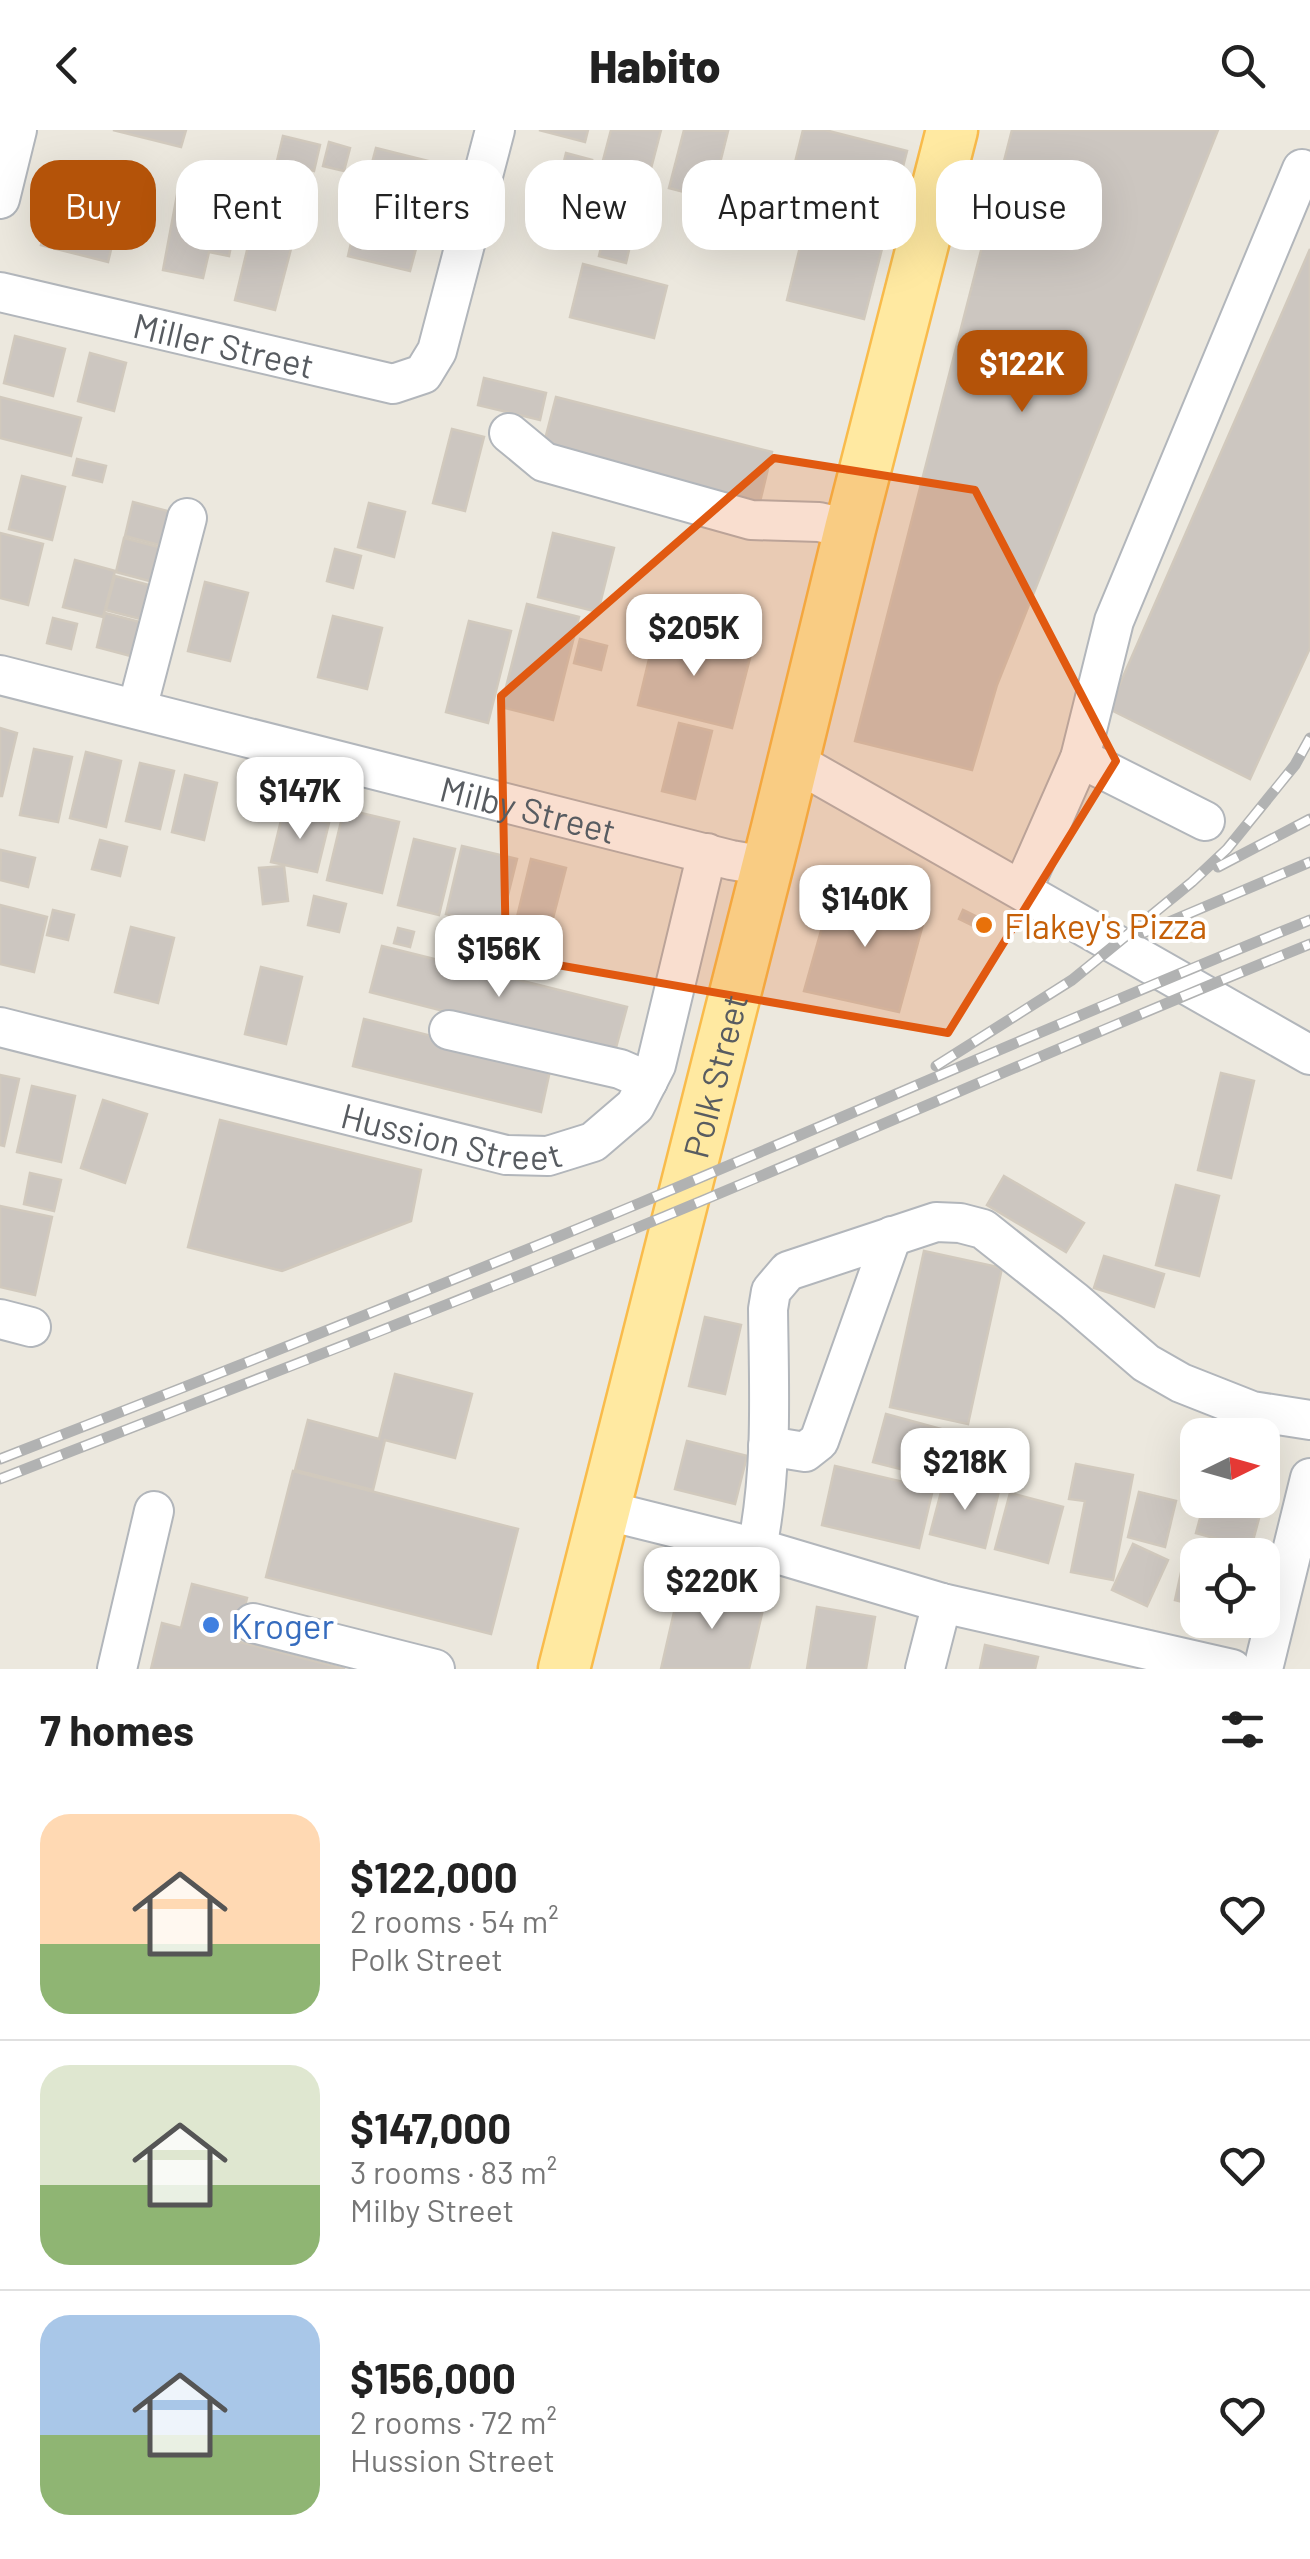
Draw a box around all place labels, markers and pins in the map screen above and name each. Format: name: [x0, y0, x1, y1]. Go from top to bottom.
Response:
pin: $122K: [952, 330, 1092, 415]
pin: $205K: [624, 594, 764, 679]
pin: $147K: [230, 757, 370, 842]
pin: $140K: [795, 865, 935, 950]
place label: Flakey's Pizza: [1004, 904, 1207, 946]
marker: Flakey's Pizza: [973, 914, 995, 936]
pin: $156K: [429, 915, 569, 1000]
pin: $218K: [895, 1428, 1035, 1513]
pin: $220K: [642, 1547, 782, 1632]
place label: Kroger: [231, 1604, 334, 1646]
marker: Kroger: [200, 1614, 222, 1636]

